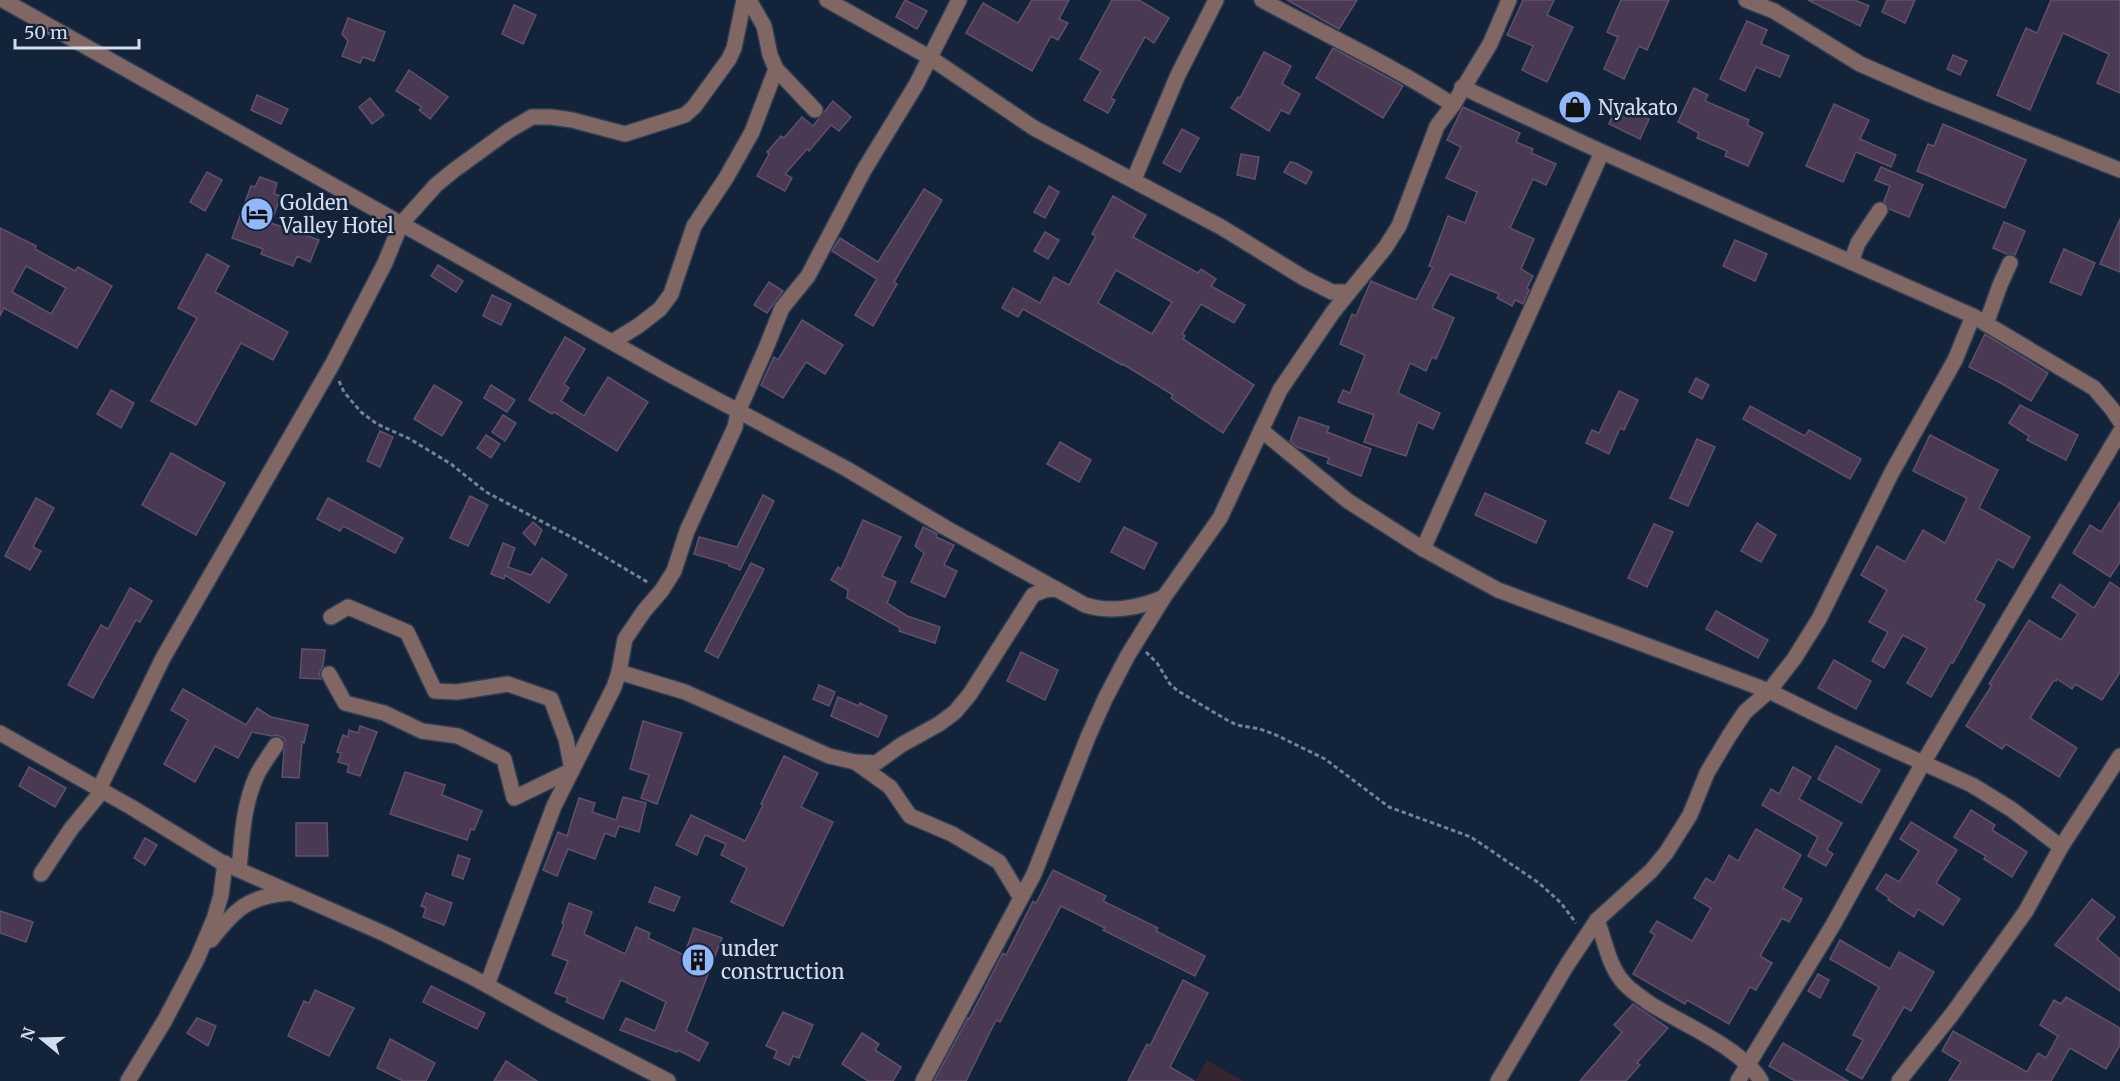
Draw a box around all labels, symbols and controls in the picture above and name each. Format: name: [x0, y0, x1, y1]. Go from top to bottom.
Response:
scale bar: [15, 12, 140, 50]
text: 50 m: [24, 21, 68, 44]
shop icon: Nyakato: [1557, 89, 1593, 125]
place label: Nyakato: [1598, 95, 1678, 120]
place label: Golden Valley Hotel: [279, 190, 394, 238]
hotel icon: Golden Valley Hotel: [239, 196, 275, 232]
place label: under construction: [721, 936, 844, 984]
building icon: under construction: [680, 942, 716, 978]
north arrow: [12, 1009, 72, 1069]
text: N: [16, 1025, 39, 1043]

